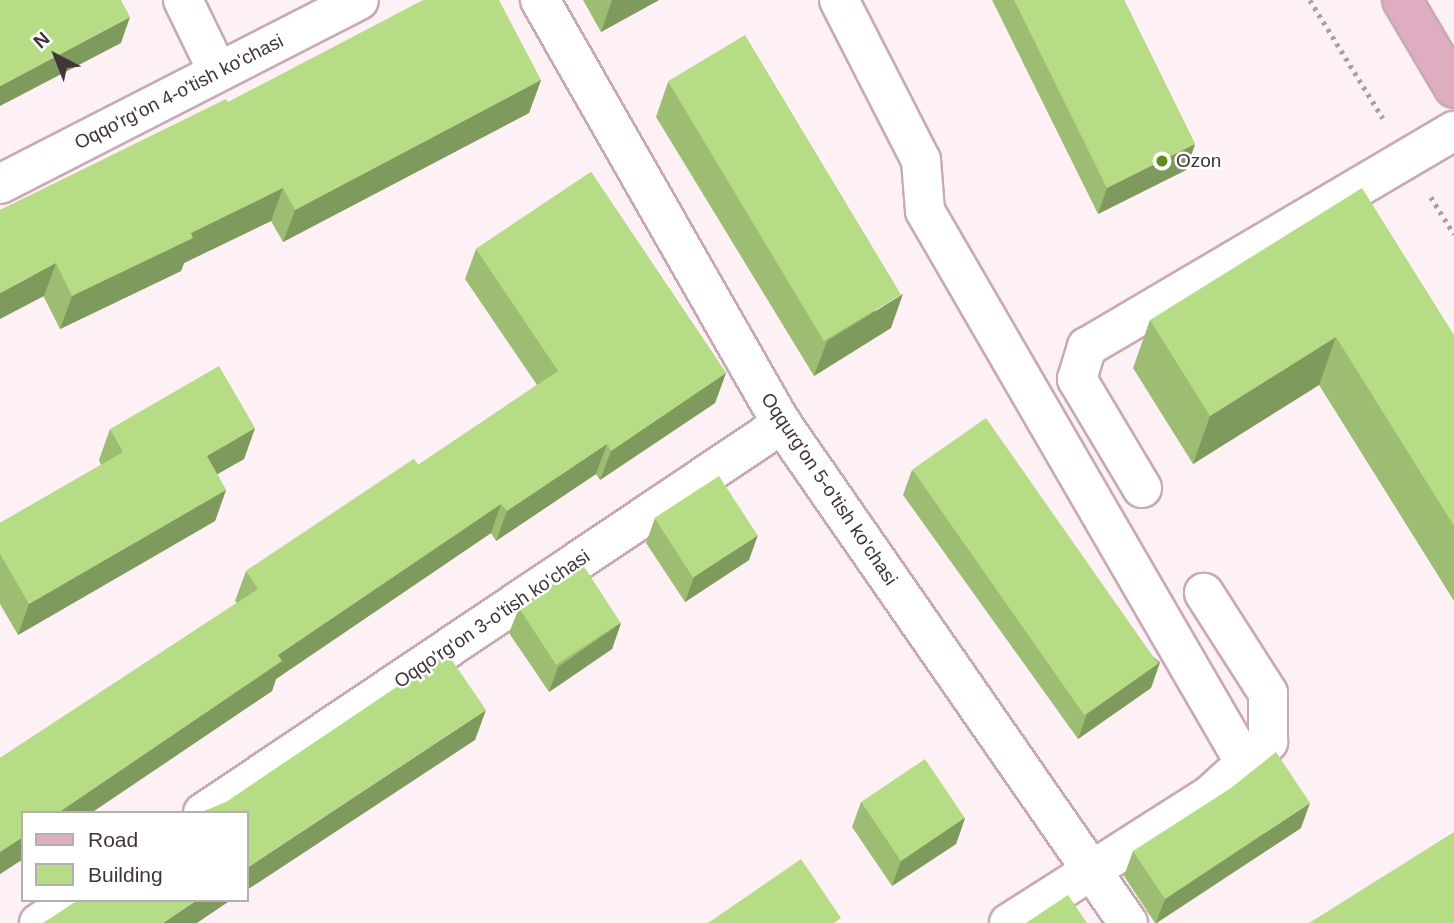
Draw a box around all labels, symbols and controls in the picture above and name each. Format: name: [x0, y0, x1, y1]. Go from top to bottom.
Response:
north arrow: [21, 21, 91, 91]
text: N: [29, 28, 54, 52]
street label: Oqqo'rg'on 4-o'tish ko'chasi: [71, 29, 287, 155]
place label: Ozon: [1176, 150, 1221, 172]
marker: Ozon: [1154, 153, 1170, 169]
street label: Oqqurg'on 5-o'tish ko'chasi: [756, 388, 902, 590]
street label: Oqqo'rg'on 3-o'tish ko'chasi: [390, 545, 594, 693]
legend: [21, 811, 248, 902]
text: Road: [88, 828, 138, 851]
text: Building: [88, 863, 163, 886]

